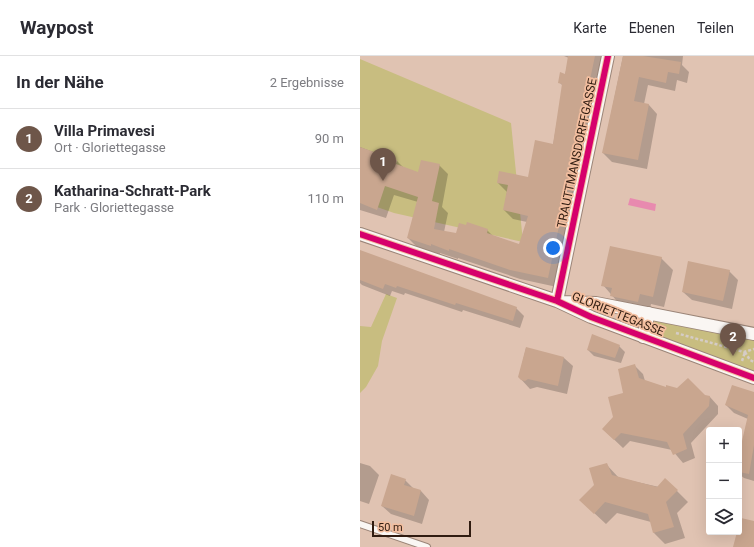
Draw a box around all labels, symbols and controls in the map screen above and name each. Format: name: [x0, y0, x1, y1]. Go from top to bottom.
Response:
text: Waypost: [20, 16, 94, 39]
text: Karte: [573, 20, 607, 36]
text: Ebenen: [629, 20, 675, 36]
text: Teilen: [697, 20, 734, 36]
text: In der Nähe: [16, 72, 104, 92]
text: 2 Ergebnisse: [270, 75, 344, 90]
street label: TRAUTTMANSDORFFGASSE: [554, 77, 600, 229]
text: Villa Primavesi: [54, 122, 155, 140]
text: 1: [25, 131, 33, 146]
text: 90 m: [315, 131, 344, 146]
text: Ort · Gloriettegasse: [54, 140, 166, 155]
pin: 1: [370, 148, 396, 181]
text: Katharina-Schratt-Park: [54, 182, 211, 200]
text: 2: [25, 191, 33, 206]
text: 110 m: [307, 191, 344, 206]
text: Park · Gloriettegasse: [54, 200, 174, 215]
your location: [543, 238, 563, 258]
street label: GLORIETTEGASSE: [570, 289, 666, 339]
pin: 2: [720, 323, 746, 356]
map controls: [706, 427, 742, 535]
button: +: [706, 427, 742, 463]
button: −: [706, 463, 742, 499]
button: layers: [706, 499, 742, 535]
scale bar: [372, 519, 471, 538]
text: 50 m: [378, 521, 403, 534]

